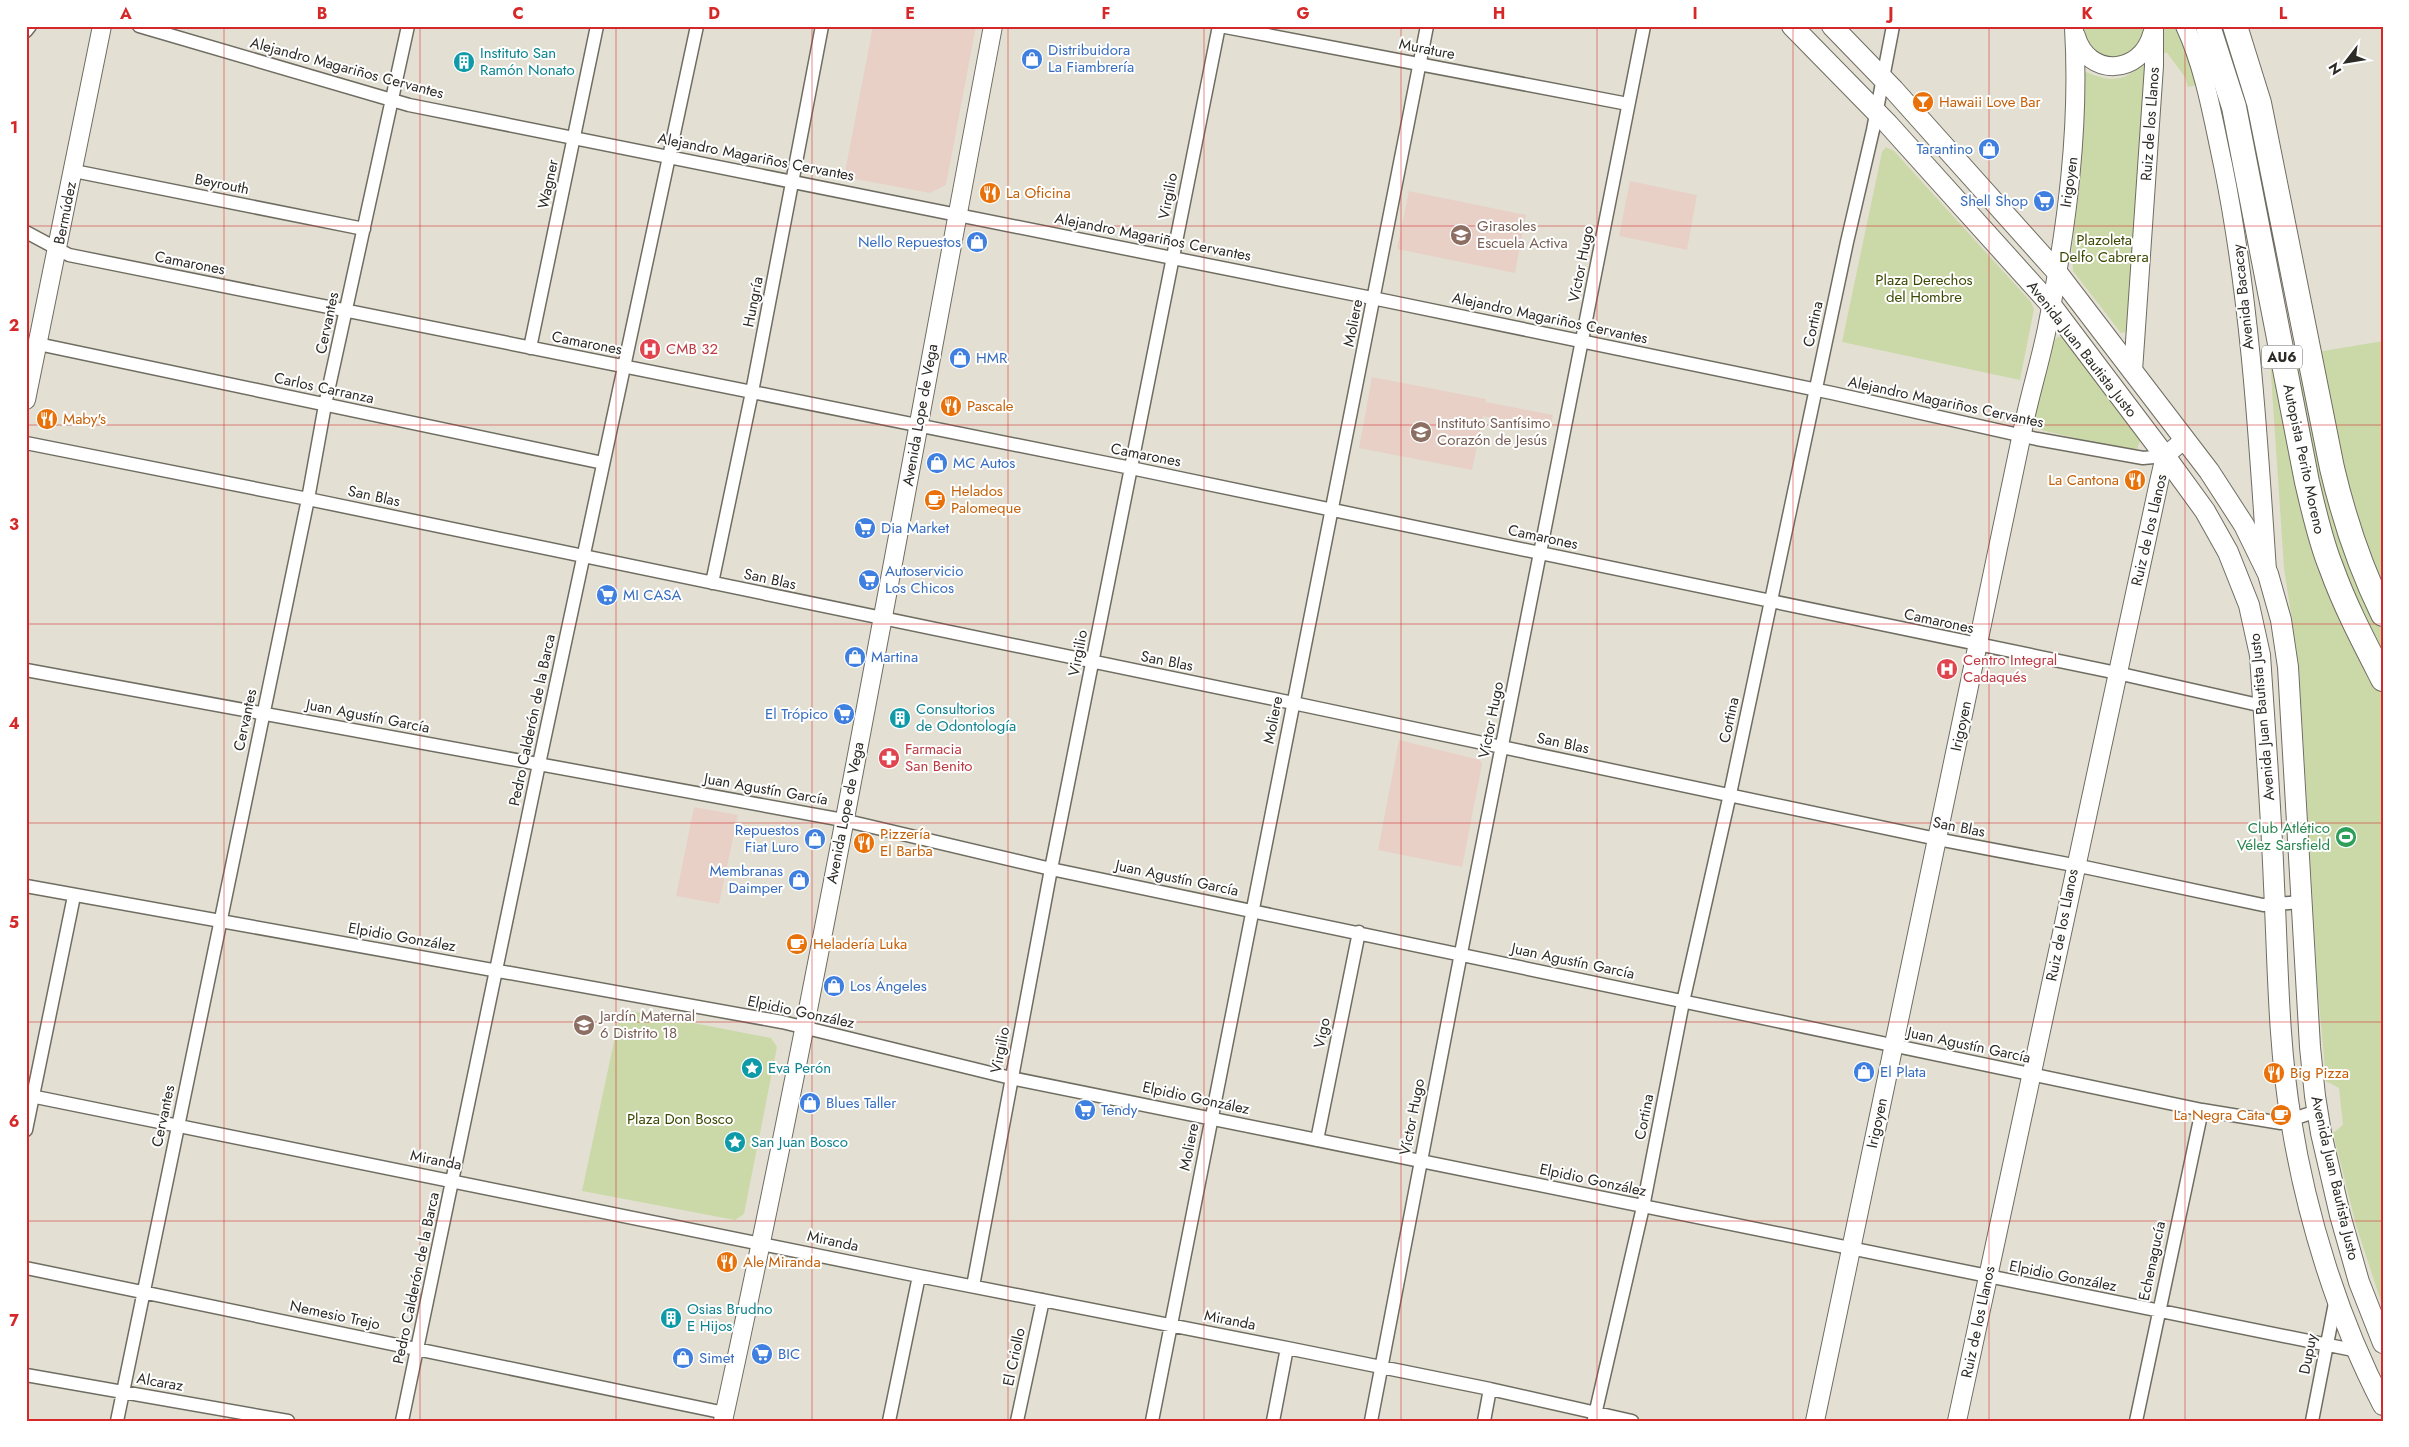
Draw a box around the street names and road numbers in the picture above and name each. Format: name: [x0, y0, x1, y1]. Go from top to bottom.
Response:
street label: Alejandro Magariños Cervantes: [248, 32, 446, 104]
street label: Murature: [1397, 33, 1457, 65]
street label: Ruiz de los Llanos: [2135, 66, 2165, 182]
street label: Alejandro Magariños Cervantes: [656, 127, 856, 187]
street label: Irigoyen: [2055, 155, 2083, 209]
street label: Wagner: [532, 156, 564, 211]
street label: Beyrouth: [193, 168, 251, 200]
street label: Virgilio: [1153, 171, 1183, 221]
street label: Bermúdez: [48, 180, 82, 246]
street label: Alejandro Magariños Cervantes: [1053, 207, 1253, 267]
street label: Víctor Hugo: [1563, 224, 1599, 304]
street label: Avenida Bacacay: [2226, 243, 2259, 351]
street label: Camarones: [153, 245, 227, 281]
street label: Hungría: [737, 275, 769, 329]
street label: Avenida Juan Bautista Justo: [2022, 276, 2142, 422]
street label: Alejandro Magariños Cervantes: [1450, 286, 1650, 350]
street label: Cervantes: [310, 290, 344, 356]
street label: Moliere: [1338, 297, 1368, 349]
street label: Cortina: [1797, 299, 1829, 349]
street label: Camarones: [550, 325, 624, 361]
street label: Avenida Lope de Vega: [897, 342, 943, 488]
road number: AU6: [2262, 346, 2302, 368]
street label: Carlos Carranza: [272, 367, 376, 409]
street label: Alejandro Magariños Cervantes: [1846, 370, 2046, 434]
street label: Autopista Perito Moreno: [2277, 382, 2331, 536]
street label: Camarones: [1109, 437, 1183, 473]
street label: Ruiz de los Llanos: [2125, 472, 2173, 588]
street label: San Blas: [346, 480, 402, 512]
street label: Camarones: [1506, 519, 1580, 555]
street label: San Blas: [742, 563, 798, 595]
street label: Camarones: [1902, 603, 1976, 639]
street label: Virgilio: [1063, 628, 1093, 678]
street label: Pedro Calderón de la Barca: [503, 632, 561, 808]
street label: Avenida Juan Bautista Justo: [2244, 632, 2280, 802]
street label: San Blas: [1139, 645, 1195, 677]
street label: Víctor Hugo: [1473, 680, 1509, 760]
street label: Cervantes: [228, 687, 262, 753]
street label: Juan Agustín García: [302, 693, 432, 739]
street label: Moliere: [1258, 694, 1288, 746]
street label: Cortina: [1713, 695, 1745, 745]
street label: Irigoyen: [1945, 699, 1977, 753]
street label: San Blas: [1535, 727, 1591, 759]
street label: Avenida Lope de Vega: [820, 740, 870, 886]
street label: Juan Agustín García: [700, 767, 830, 811]
street label: San Blas: [1931, 811, 1987, 843]
street label: Juan Agustín García: [1111, 854, 1241, 902]
street label: Ruiz de los Llanos: [2040, 867, 2084, 983]
street label: Elpidio González: [346, 917, 458, 957]
street label: Juan Agustín García: [1507, 937, 1637, 985]
street label: Elpidio González: [745, 990, 857, 1034]
street label: Vigo: [1308, 1016, 1336, 1050]
street label: Juan Agustín García: [1903, 1021, 2033, 1069]
street label: Virgilio: [985, 1025, 1015, 1075]
street label: Elpidio González: [1140, 1076, 1252, 1120]
street label: Víctor Hugo: [1394, 1077, 1430, 1157]
street label: Cervantes: [146, 1083, 180, 1149]
street label: Cortina: [1629, 1092, 1659, 1142]
street label: Avenida Juan Bautista Justo: [2305, 1094, 2365, 1262]
street label: Irigoyen: [1861, 1096, 1893, 1150]
street label: Moliere: [1174, 1121, 1204, 1173]
street label: Miranda: [408, 1144, 464, 1176]
street label: Elpidio González: [1537, 1158, 1649, 1202]
street label: Pedro Calderón de la Barca: [387, 1190, 445, 1366]
street label: Echenagucía: [2133, 1219, 2171, 1303]
street label: Miranda: [805, 1225, 861, 1257]
street label: Elpidio González: [2007, 1255, 2119, 1297]
street label: Ruiz de los Llanos: [1955, 1264, 2001, 1380]
street label: Nemesio Trejo: [288, 1295, 382, 1335]
street label: Miranda: [1202, 1304, 1258, 1336]
street label: El Criollo: [997, 1326, 1031, 1388]
street label: Dupuy: [2293, 1331, 2323, 1376]
street label: Alcaraz: [135, 1367, 185, 1397]

